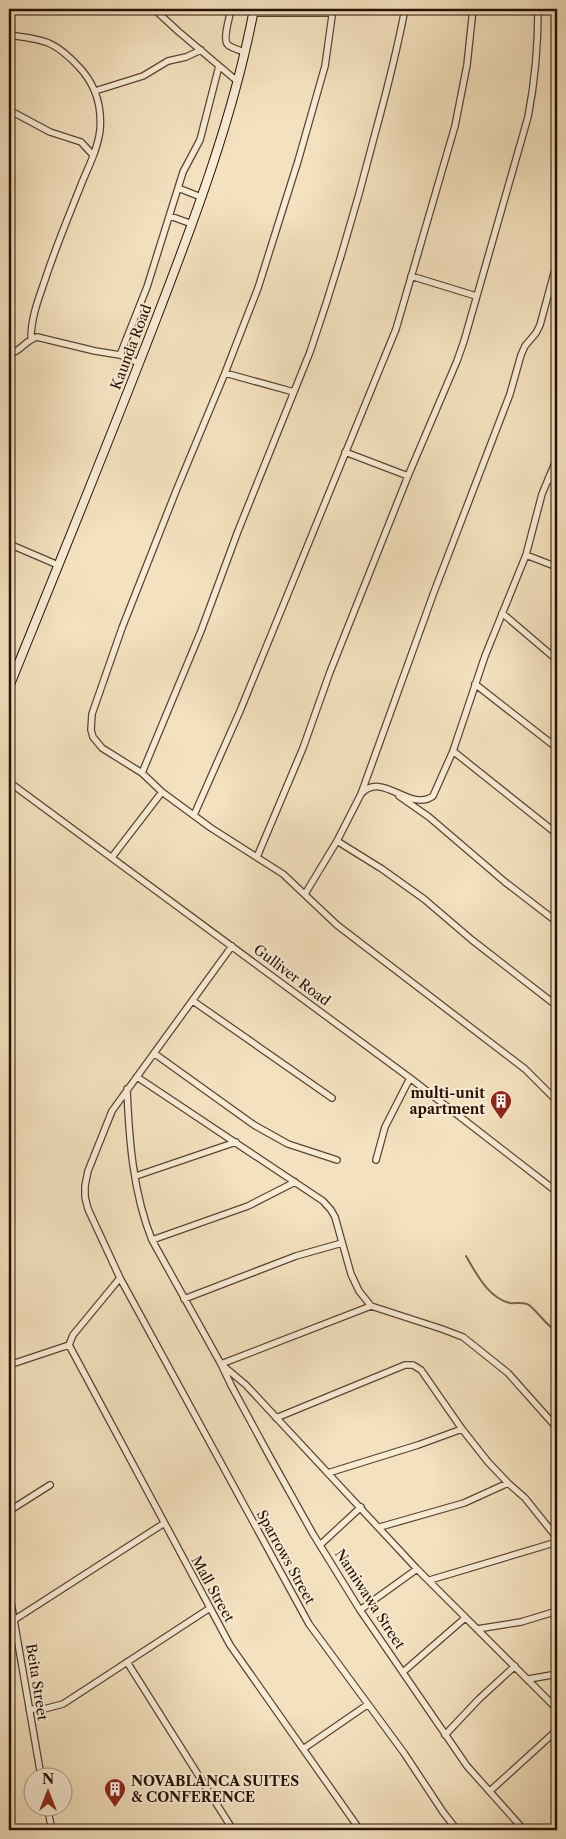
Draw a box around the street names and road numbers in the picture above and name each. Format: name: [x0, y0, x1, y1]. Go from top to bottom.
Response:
street label: Kaunda Road: [107, 301, 156, 392]
street label: Gulliver Road: [250, 940, 334, 1010]
street label: Sparrows Street: [253, 1507, 319, 1607]
street label: Namiwawa Street: [331, 1546, 409, 1652]
street label: Mall Street: [187, 1553, 239, 1625]
street label: Beita Street: [22, 1642, 52, 1722]

